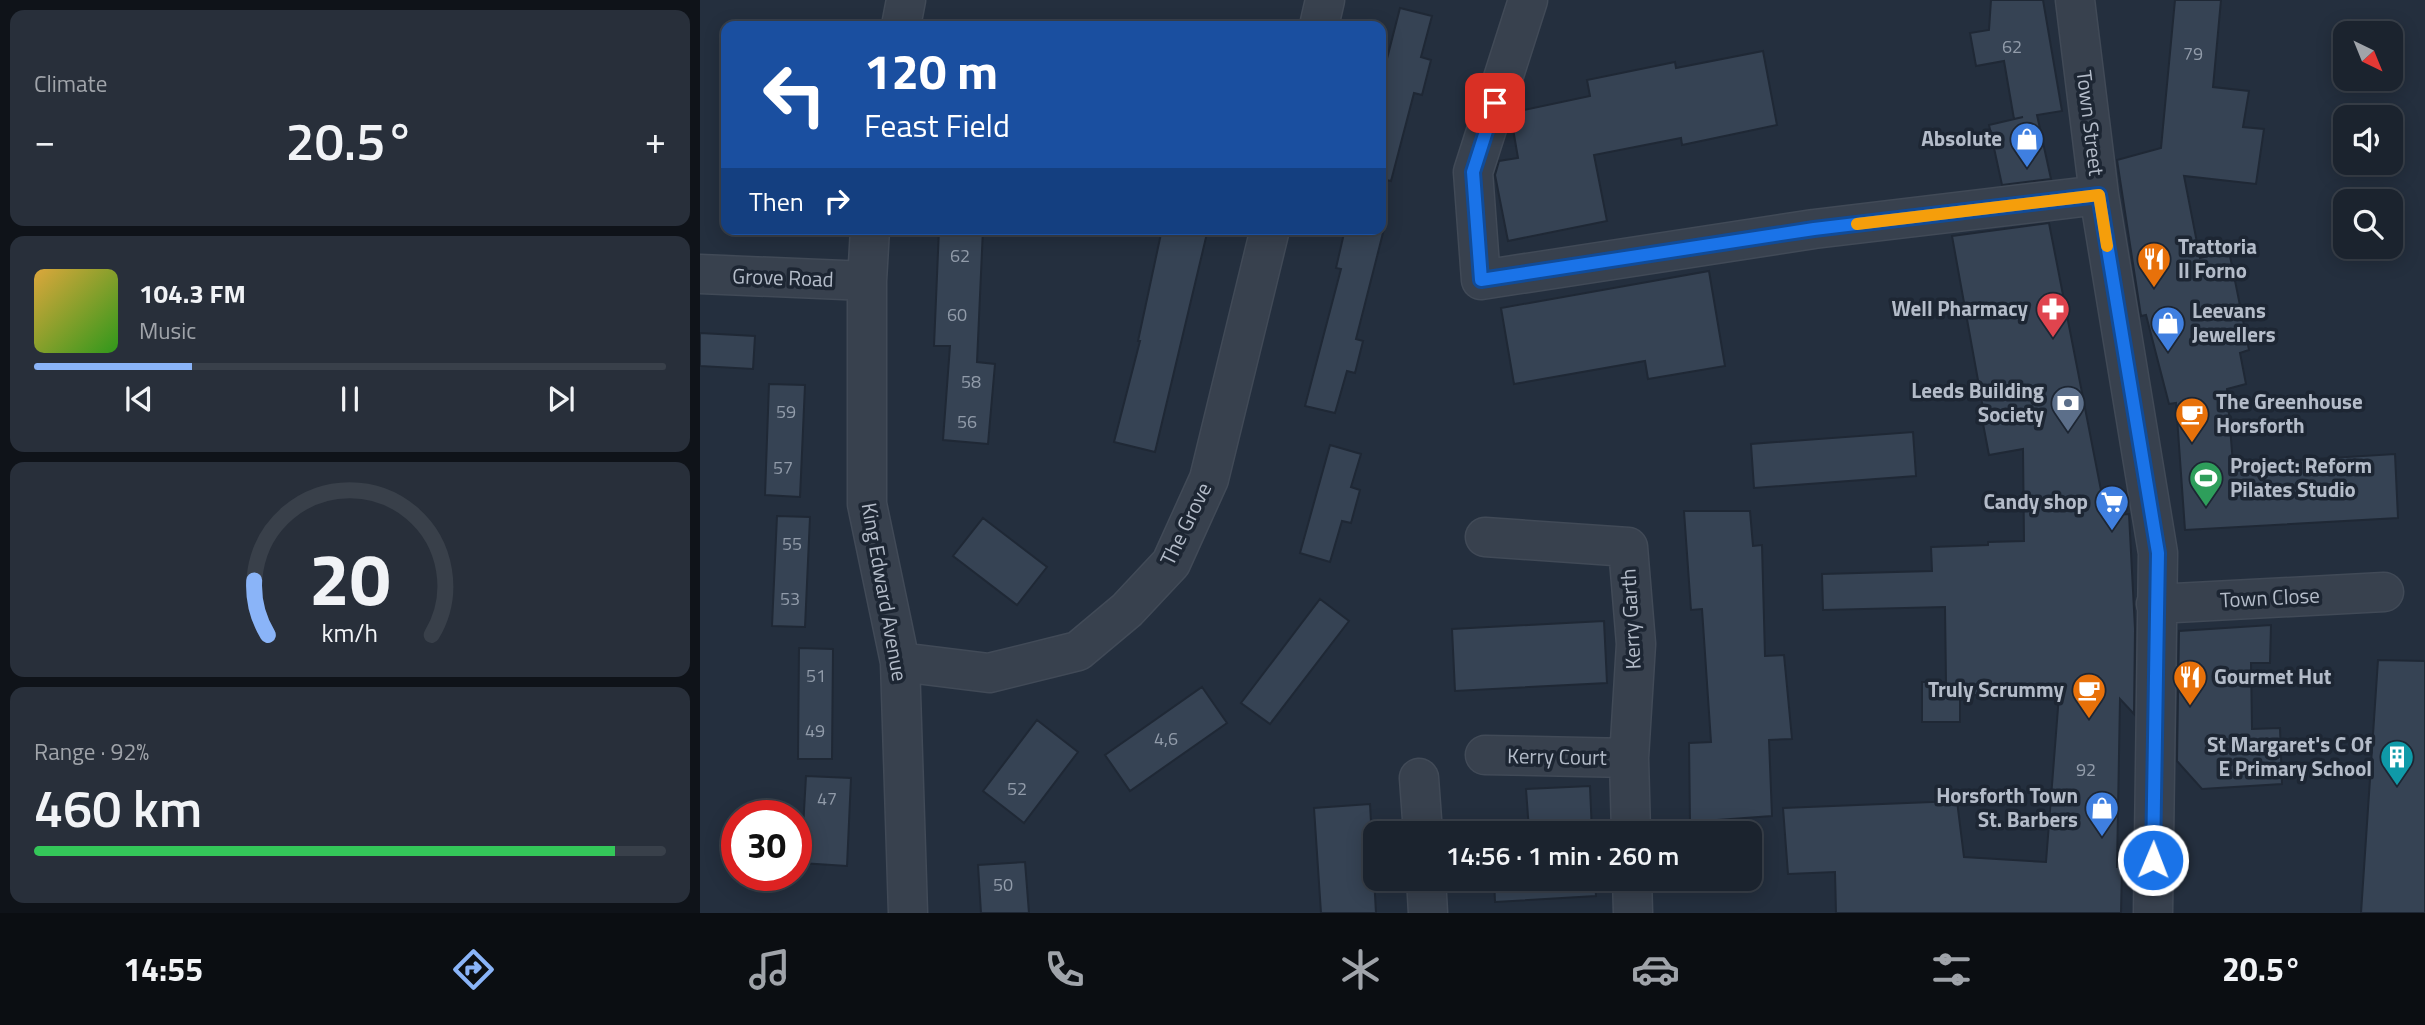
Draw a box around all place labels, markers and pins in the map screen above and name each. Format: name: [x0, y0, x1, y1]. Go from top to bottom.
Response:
pin: [1465, 73, 1525, 133]
shop icon: Absolute: [2008, 120, 2046, 169]
place label: Absolute: [1921, 122, 2002, 154]
place label: Trattoria Il Forno: [2178, 230, 2257, 286]
restaurant icon: Trattoria Il Forno: [2135, 240, 2173, 289]
pharmacy icon: Well Pharmacy: [2034, 290, 2072, 339]
place label: Well Pharmacy: [1891, 292, 2028, 324]
place label: Leevans Jewellers: [2192, 294, 2276, 350]
shop icon: Leevans Jewellers: [2149, 304, 2187, 353]
place label: Leeds Building Society: [1911, 374, 2044, 430]
bank icon: Leeds Building Society: [2049, 384, 2087, 433]
place label: The Greenhouse Horsforth: [2216, 385, 2363, 441]
cafe icon: The Greenhouse Horsforth: [2173, 395, 2211, 444]
place label: Project: Reform Pilates Studio: [2230, 449, 2372, 505]
sports icon: Project: Reform Pilates Studio: [2187, 459, 2225, 508]
supermarket icon: Candy shop: [2093, 483, 2131, 532]
place label: Candy shop: [1983, 485, 2088, 517]
restaurant icon: Gourmet Hut: [2171, 658, 2209, 707]
place label: Gourmet Hut: [2214, 660, 2332, 692]
cafe icon: Truly Scrummy: [2070, 671, 2108, 720]
place label: Truly Scrummy: [1928, 673, 2064, 705]
place label: St Margaret's C Of E Primary School: [2207, 728, 2372, 784]
building icon: St Margaret's C Of E Primary School: [2378, 738, 2416, 787]
place label: Horsforth Town St. Barbers: [1936, 779, 2078, 835]
shop icon: Horsforth Town St. Barbers: [2083, 789, 2121, 838]

